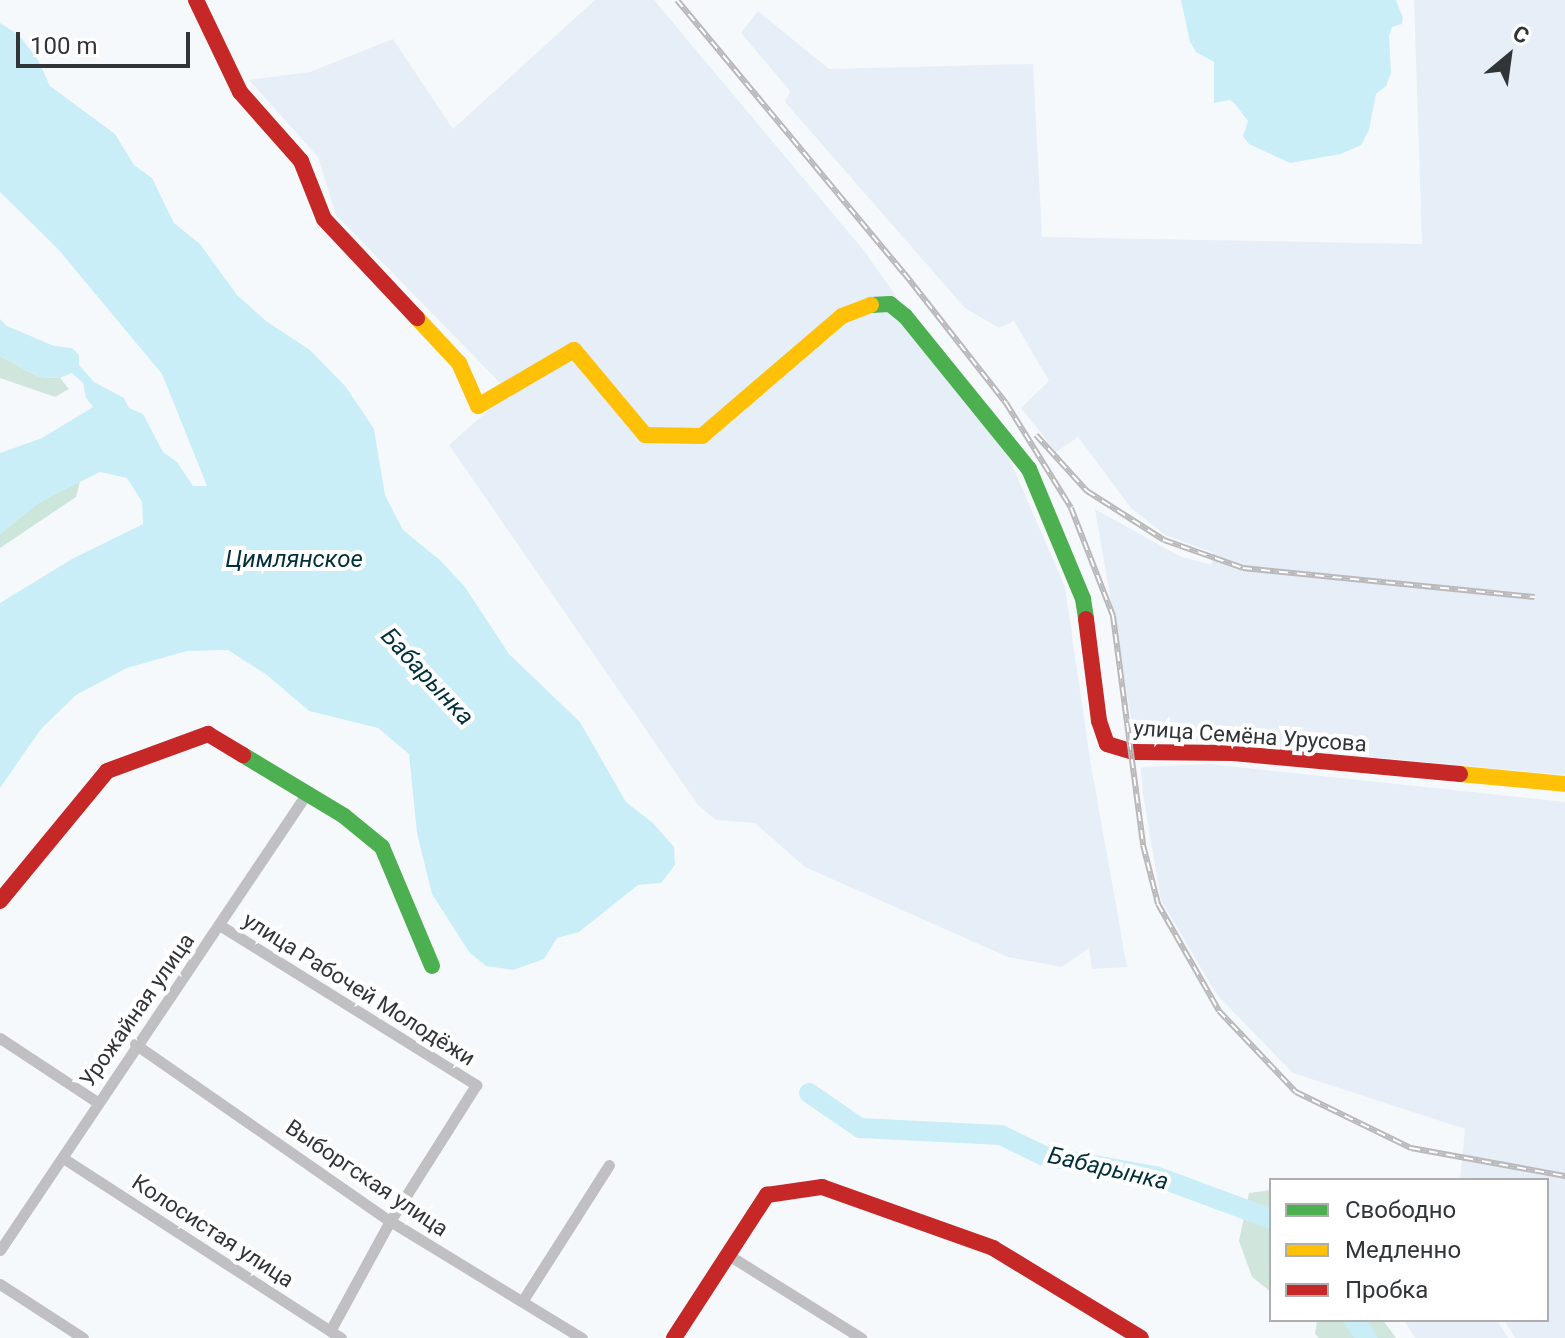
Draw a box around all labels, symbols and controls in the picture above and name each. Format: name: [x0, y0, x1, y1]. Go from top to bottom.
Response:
scale bar: [20, 16, 194, 66]
north arrow: [1469, 16, 1549, 96]
text: С: [1509, 20, 1533, 49]
text: 100 m: [30, 32, 97, 60]
water label: Цимлянское: [225, 546, 363, 574]
water label: Бабарынка: [375, 622, 479, 732]
street label: улица Семёна Урусова: [1132, 715, 1368, 757]
street label: улица Рабочей Молодёжи: [238, 907, 480, 1071]
street label: Урожайная улица: [74, 928, 200, 1092]
street label: Выборгская улица: [281, 1114, 453, 1242]
water label: Бабарынка: [1045, 1141, 1171, 1197]
street label: Колосистая улица: [127, 1169, 299, 1293]
legend: [1269, 1178, 1549, 1322]
text: Свободно: [1345, 1196, 1456, 1224]
text: Медленно: [1345, 1236, 1461, 1264]
text: Пробка: [1345, 1276, 1428, 1304]

